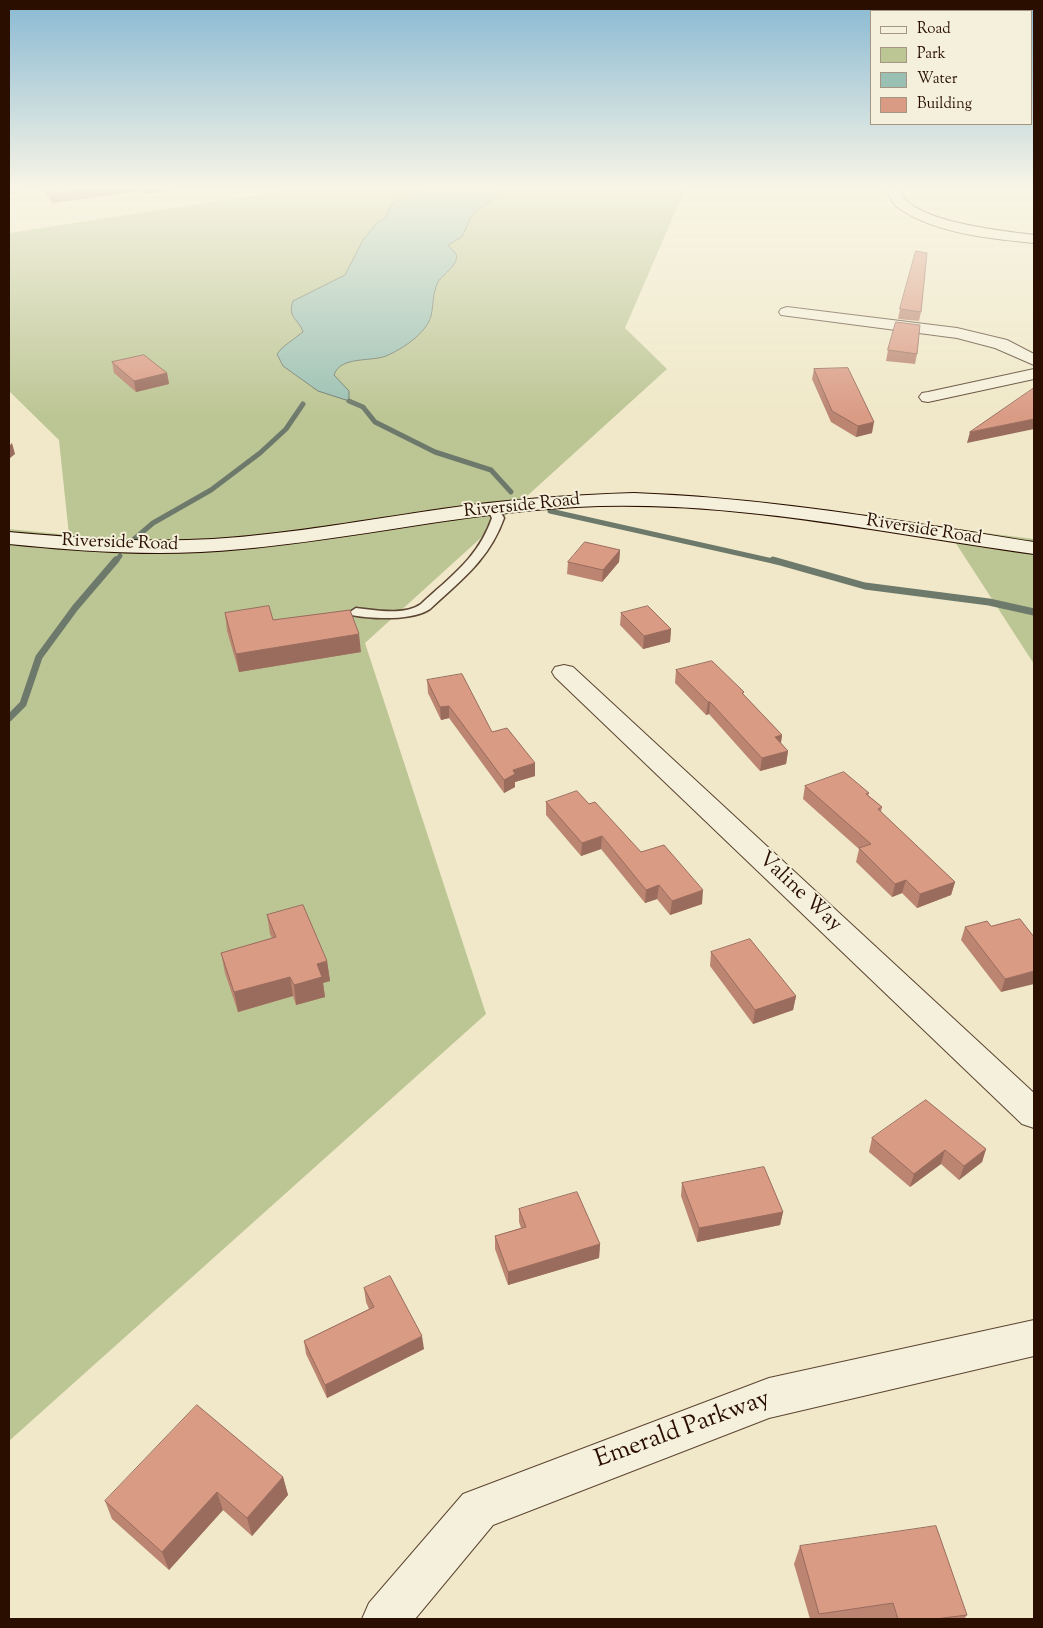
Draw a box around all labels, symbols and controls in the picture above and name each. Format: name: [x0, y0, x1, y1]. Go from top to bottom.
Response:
legend: [870, 10, 1033, 125]
text: Road: [917, 19, 951, 40]
text: Park: [917, 44, 946, 65]
text: Water: [917, 69, 957, 90]
text: Building: [917, 94, 972, 115]
street label: Riverside Road: [463, 490, 581, 524]
street label: Riverside Road: [865, 511, 983, 551]
street label: Riverside Road: [61, 531, 179, 557]
street label: Valine Way: [752, 848, 846, 938]
street label: Emerald Parkway: [591, 1385, 775, 1477]

